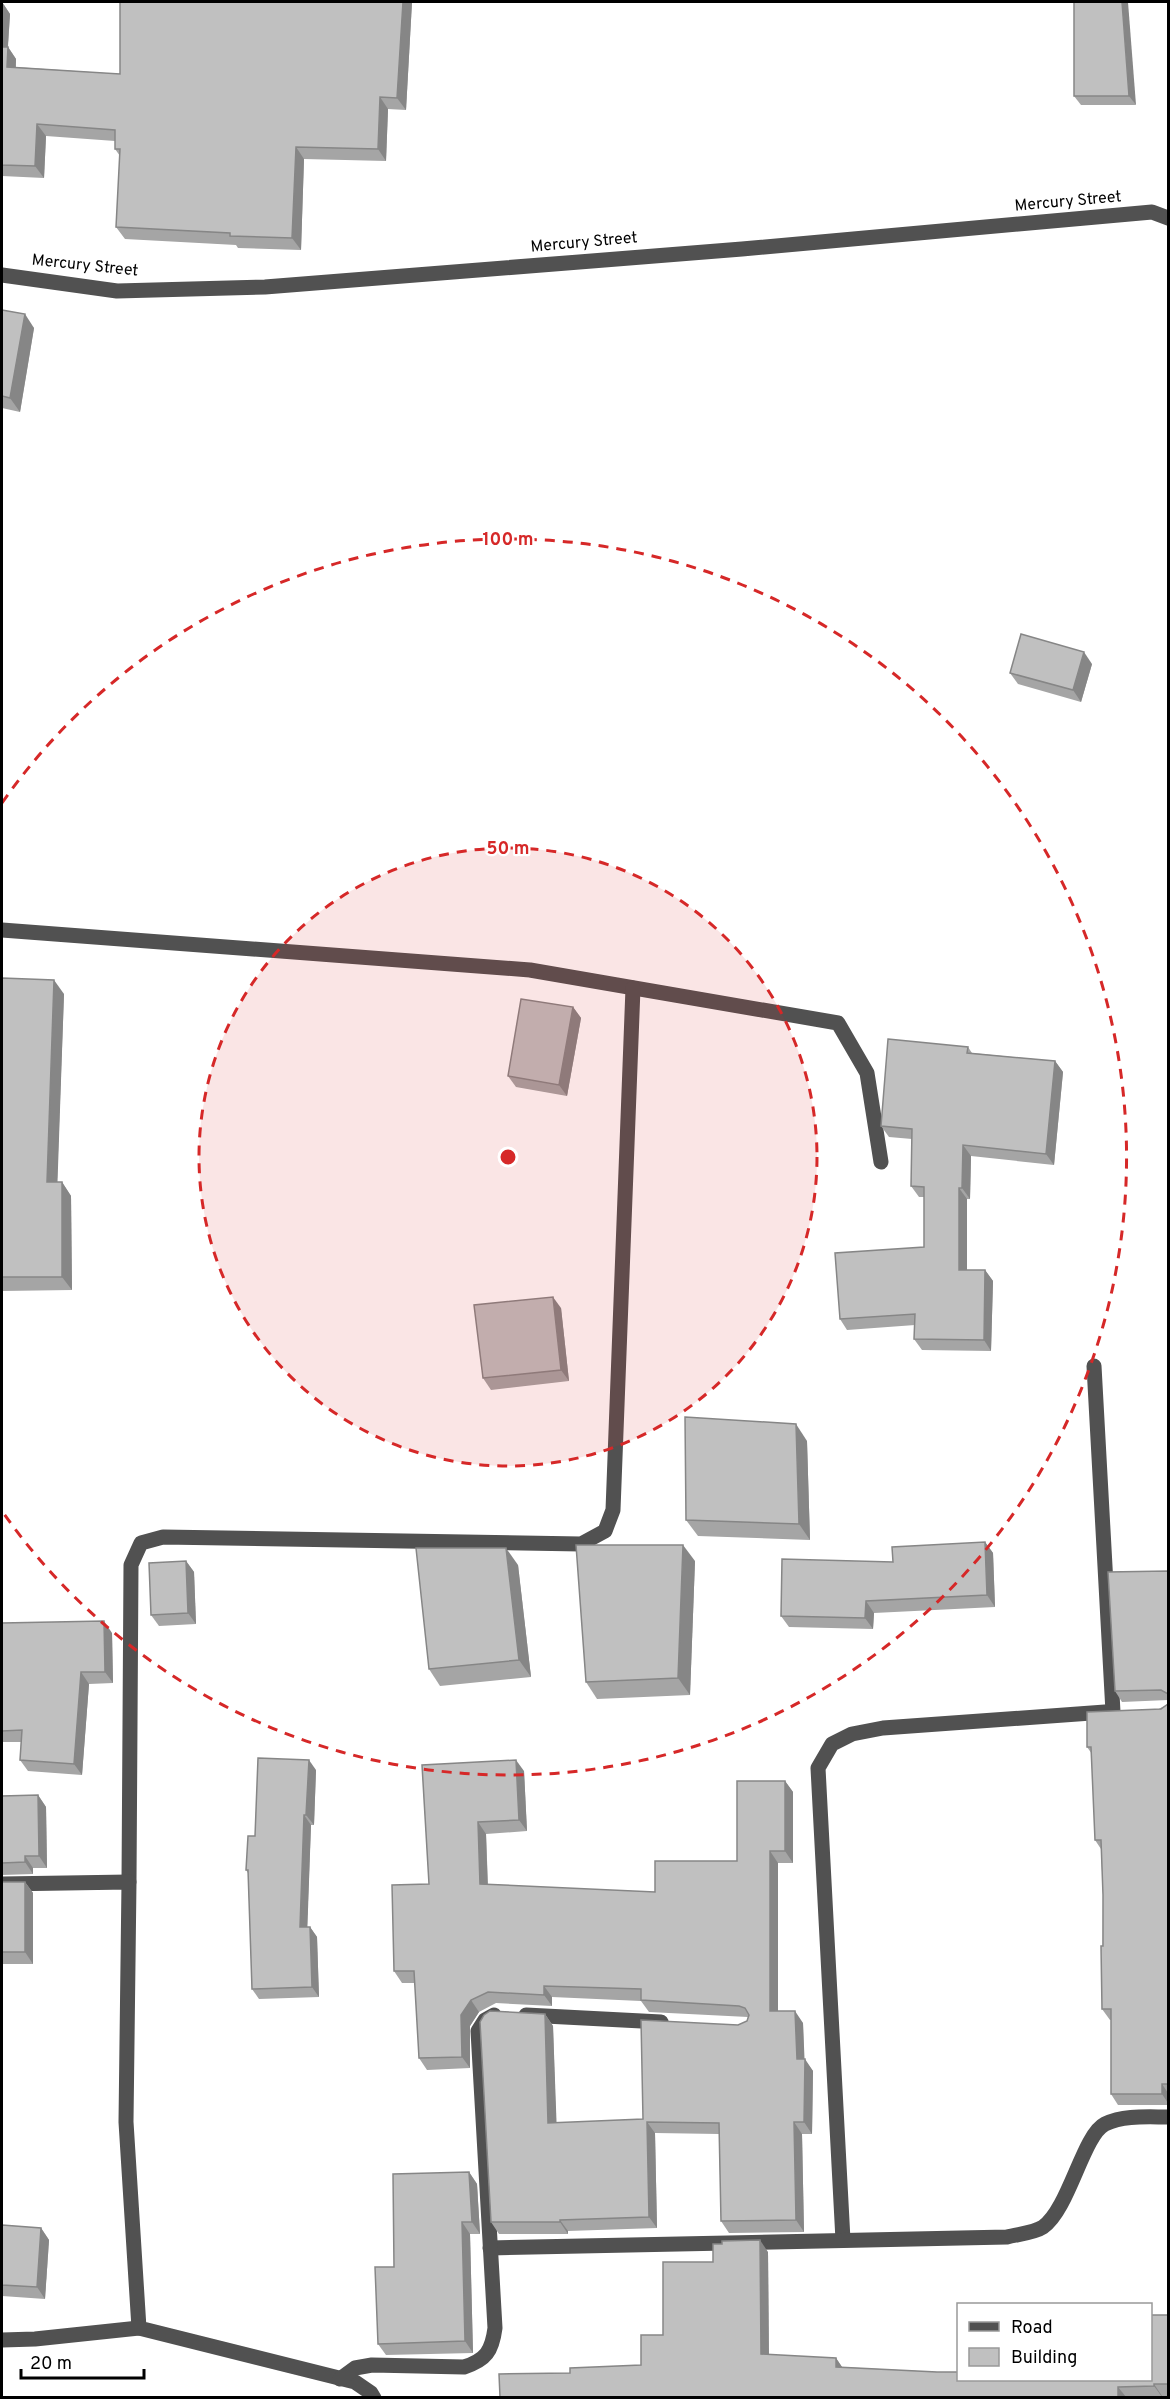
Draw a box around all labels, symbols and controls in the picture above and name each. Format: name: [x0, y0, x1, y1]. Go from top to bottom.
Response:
street label: Mercury Street: [1014, 187, 1122, 217]
street label: Mercury Street: [530, 228, 638, 258]
street label: Mercury Street: [31, 250, 139, 282]
text: 100 m: [482, 529, 534, 552]
text: 50 m: [486, 838, 530, 861]
centre of rings: [498, 1147, 518, 1167]
legend: [957, 2303, 1152, 2381]
text: Road: [1011, 2317, 1053, 2340]
scale bar: [21, 2342, 144, 2380]
text: Building: [1011, 2347, 1077, 2370]
text: 20 m: [30, 2353, 72, 2376]

